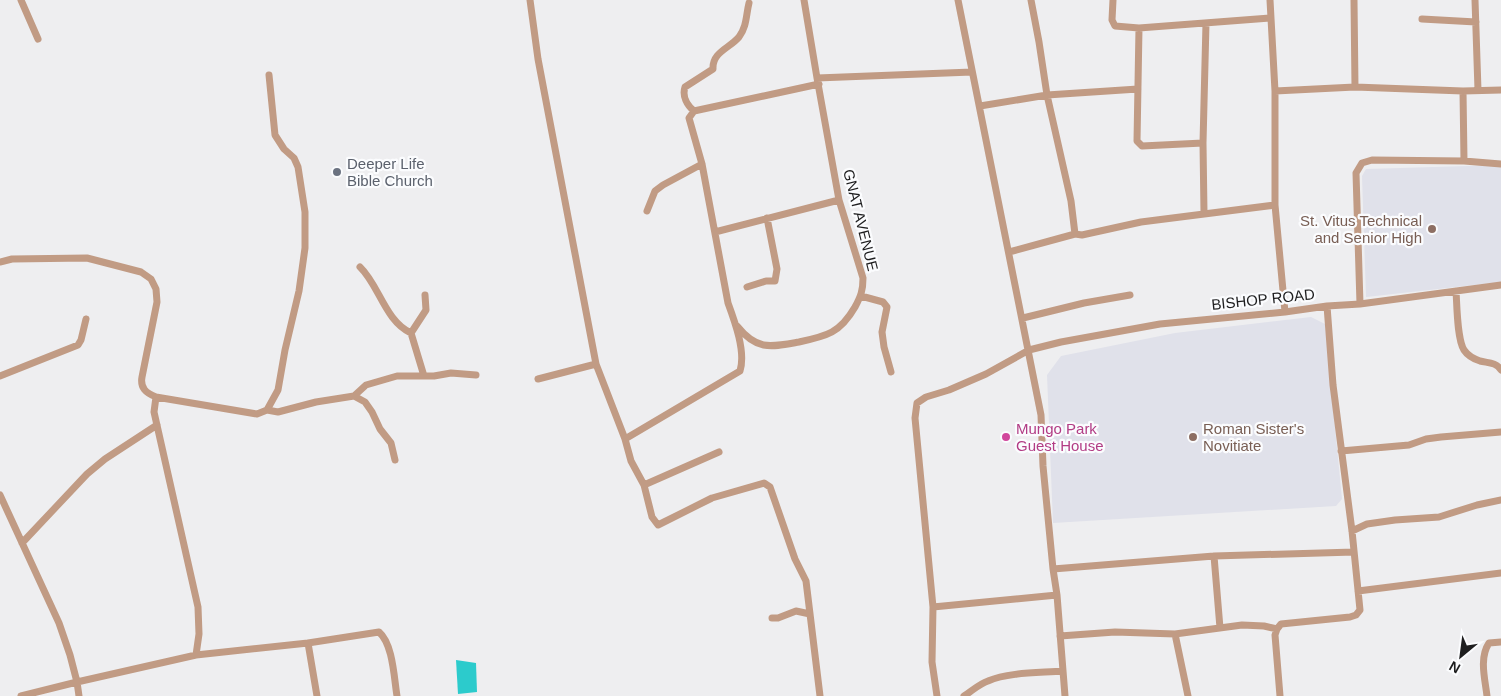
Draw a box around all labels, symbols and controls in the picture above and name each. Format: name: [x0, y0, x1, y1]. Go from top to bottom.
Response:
place label: Deeper Life Bible Church: [347, 155, 433, 189]
marker: Deeper Life Bible Church: [331, 166, 343, 178]
street label: GNAT AVENUE: [840, 167, 882, 273]
place label: St. Vitus Technical and Senior High: [1300, 212, 1422, 246]
marker: St. Vitus Technical and Senior High: [1426, 223, 1438, 235]
street label: BISHOP ROAD: [1210, 285, 1316, 313]
place label: Mungo Park Guest House: [1016, 420, 1104, 454]
place label: Roman Sister's Novitiate: [1203, 420, 1304, 454]
marker: Mungo Park Guest House: [1000, 431, 1012, 443]
marker: Roman Sister's Novitiate: [1187, 431, 1199, 443]
north arrow: [1436, 631, 1486, 681]
text: N: [1446, 658, 1463, 677]

